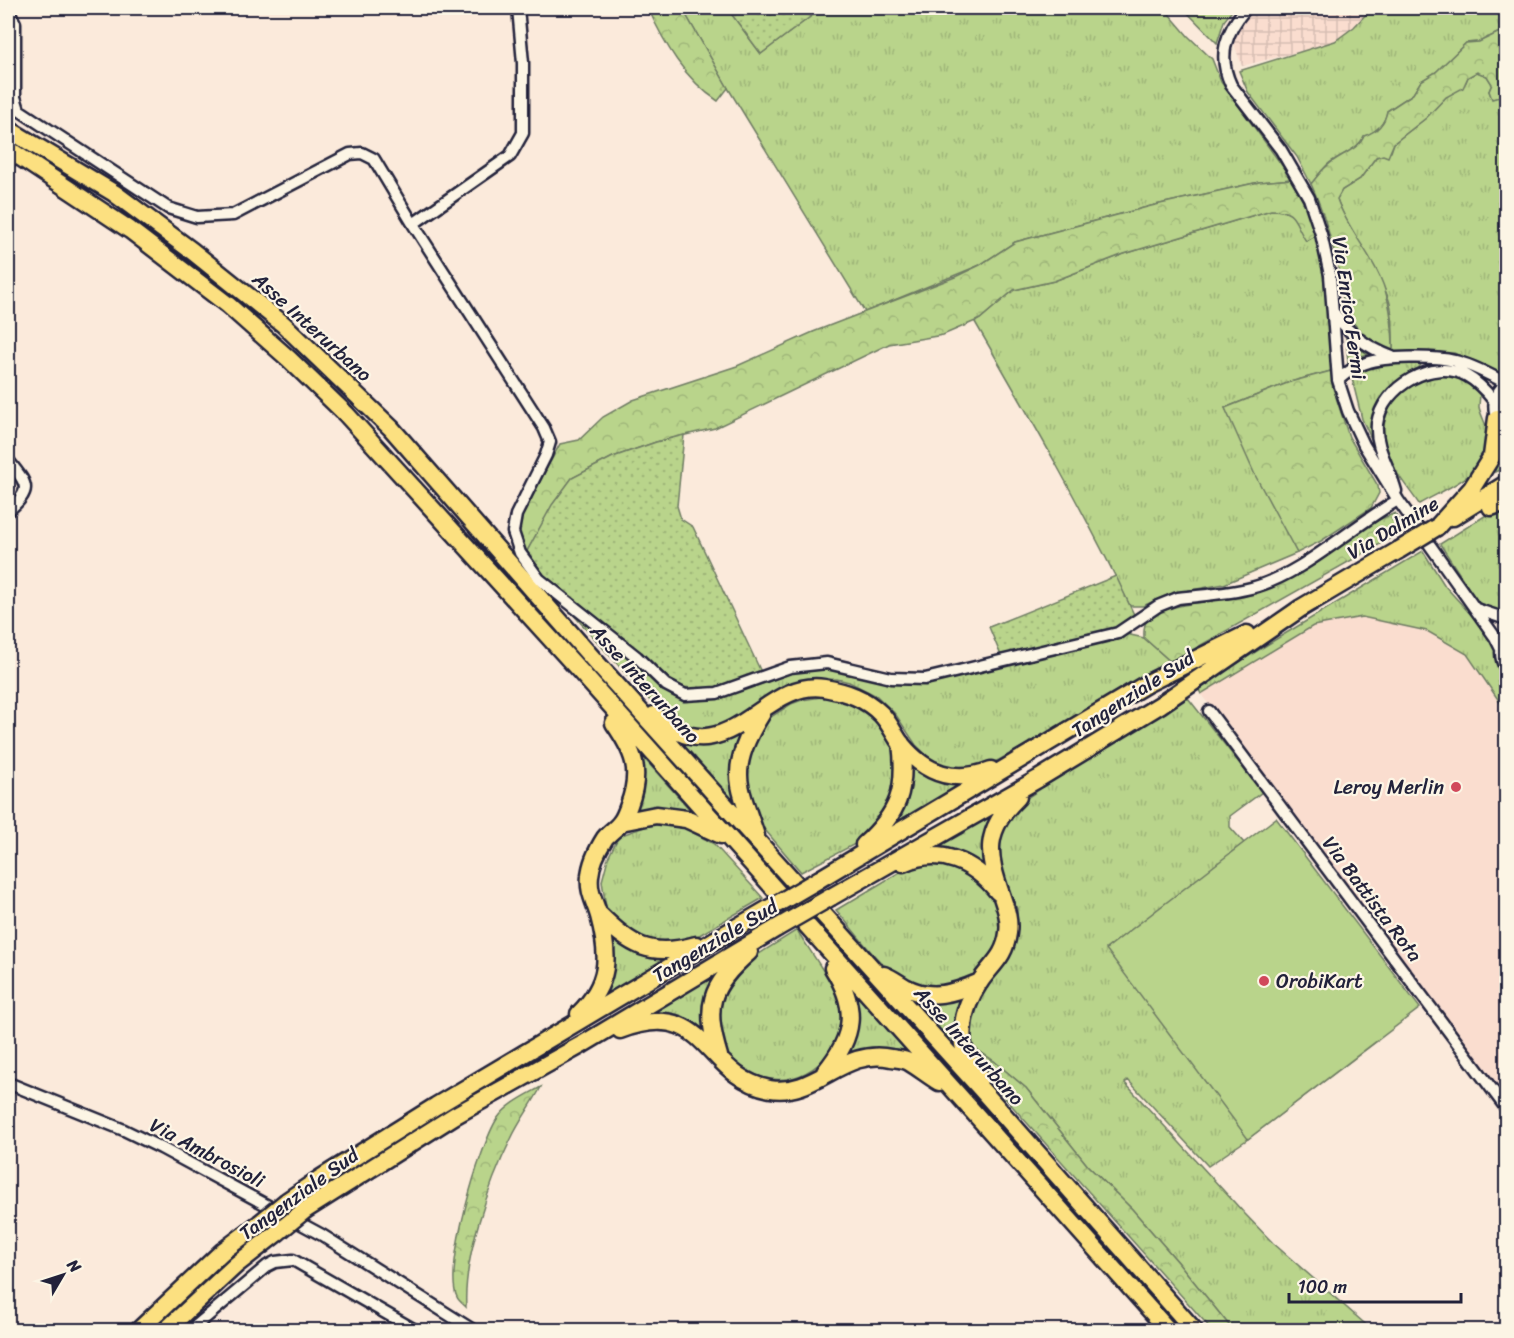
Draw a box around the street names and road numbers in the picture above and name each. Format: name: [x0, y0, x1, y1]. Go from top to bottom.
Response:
street label: Via Enrico Fermi: [1322, 234, 1376, 382]
street label: Asse Interurbano: [243, 262, 380, 391]
street label: Via Dalmine: [1340, 487, 1446, 569]
street label: Asse Interurbano: [580, 615, 709, 752]
street label: Tangenziale Sud: [1064, 640, 1203, 747]
street label: Via Battista Rota: [1313, 828, 1431, 970]
street label: Tangenziale Sud: [645, 889, 786, 992]
street label: Asse Interurbano: [904, 977, 1033, 1114]
street label: Via Ambrosioli: [143, 1108, 271, 1198]
street label: Tangenziale Sud: [231, 1137, 368, 1250]

